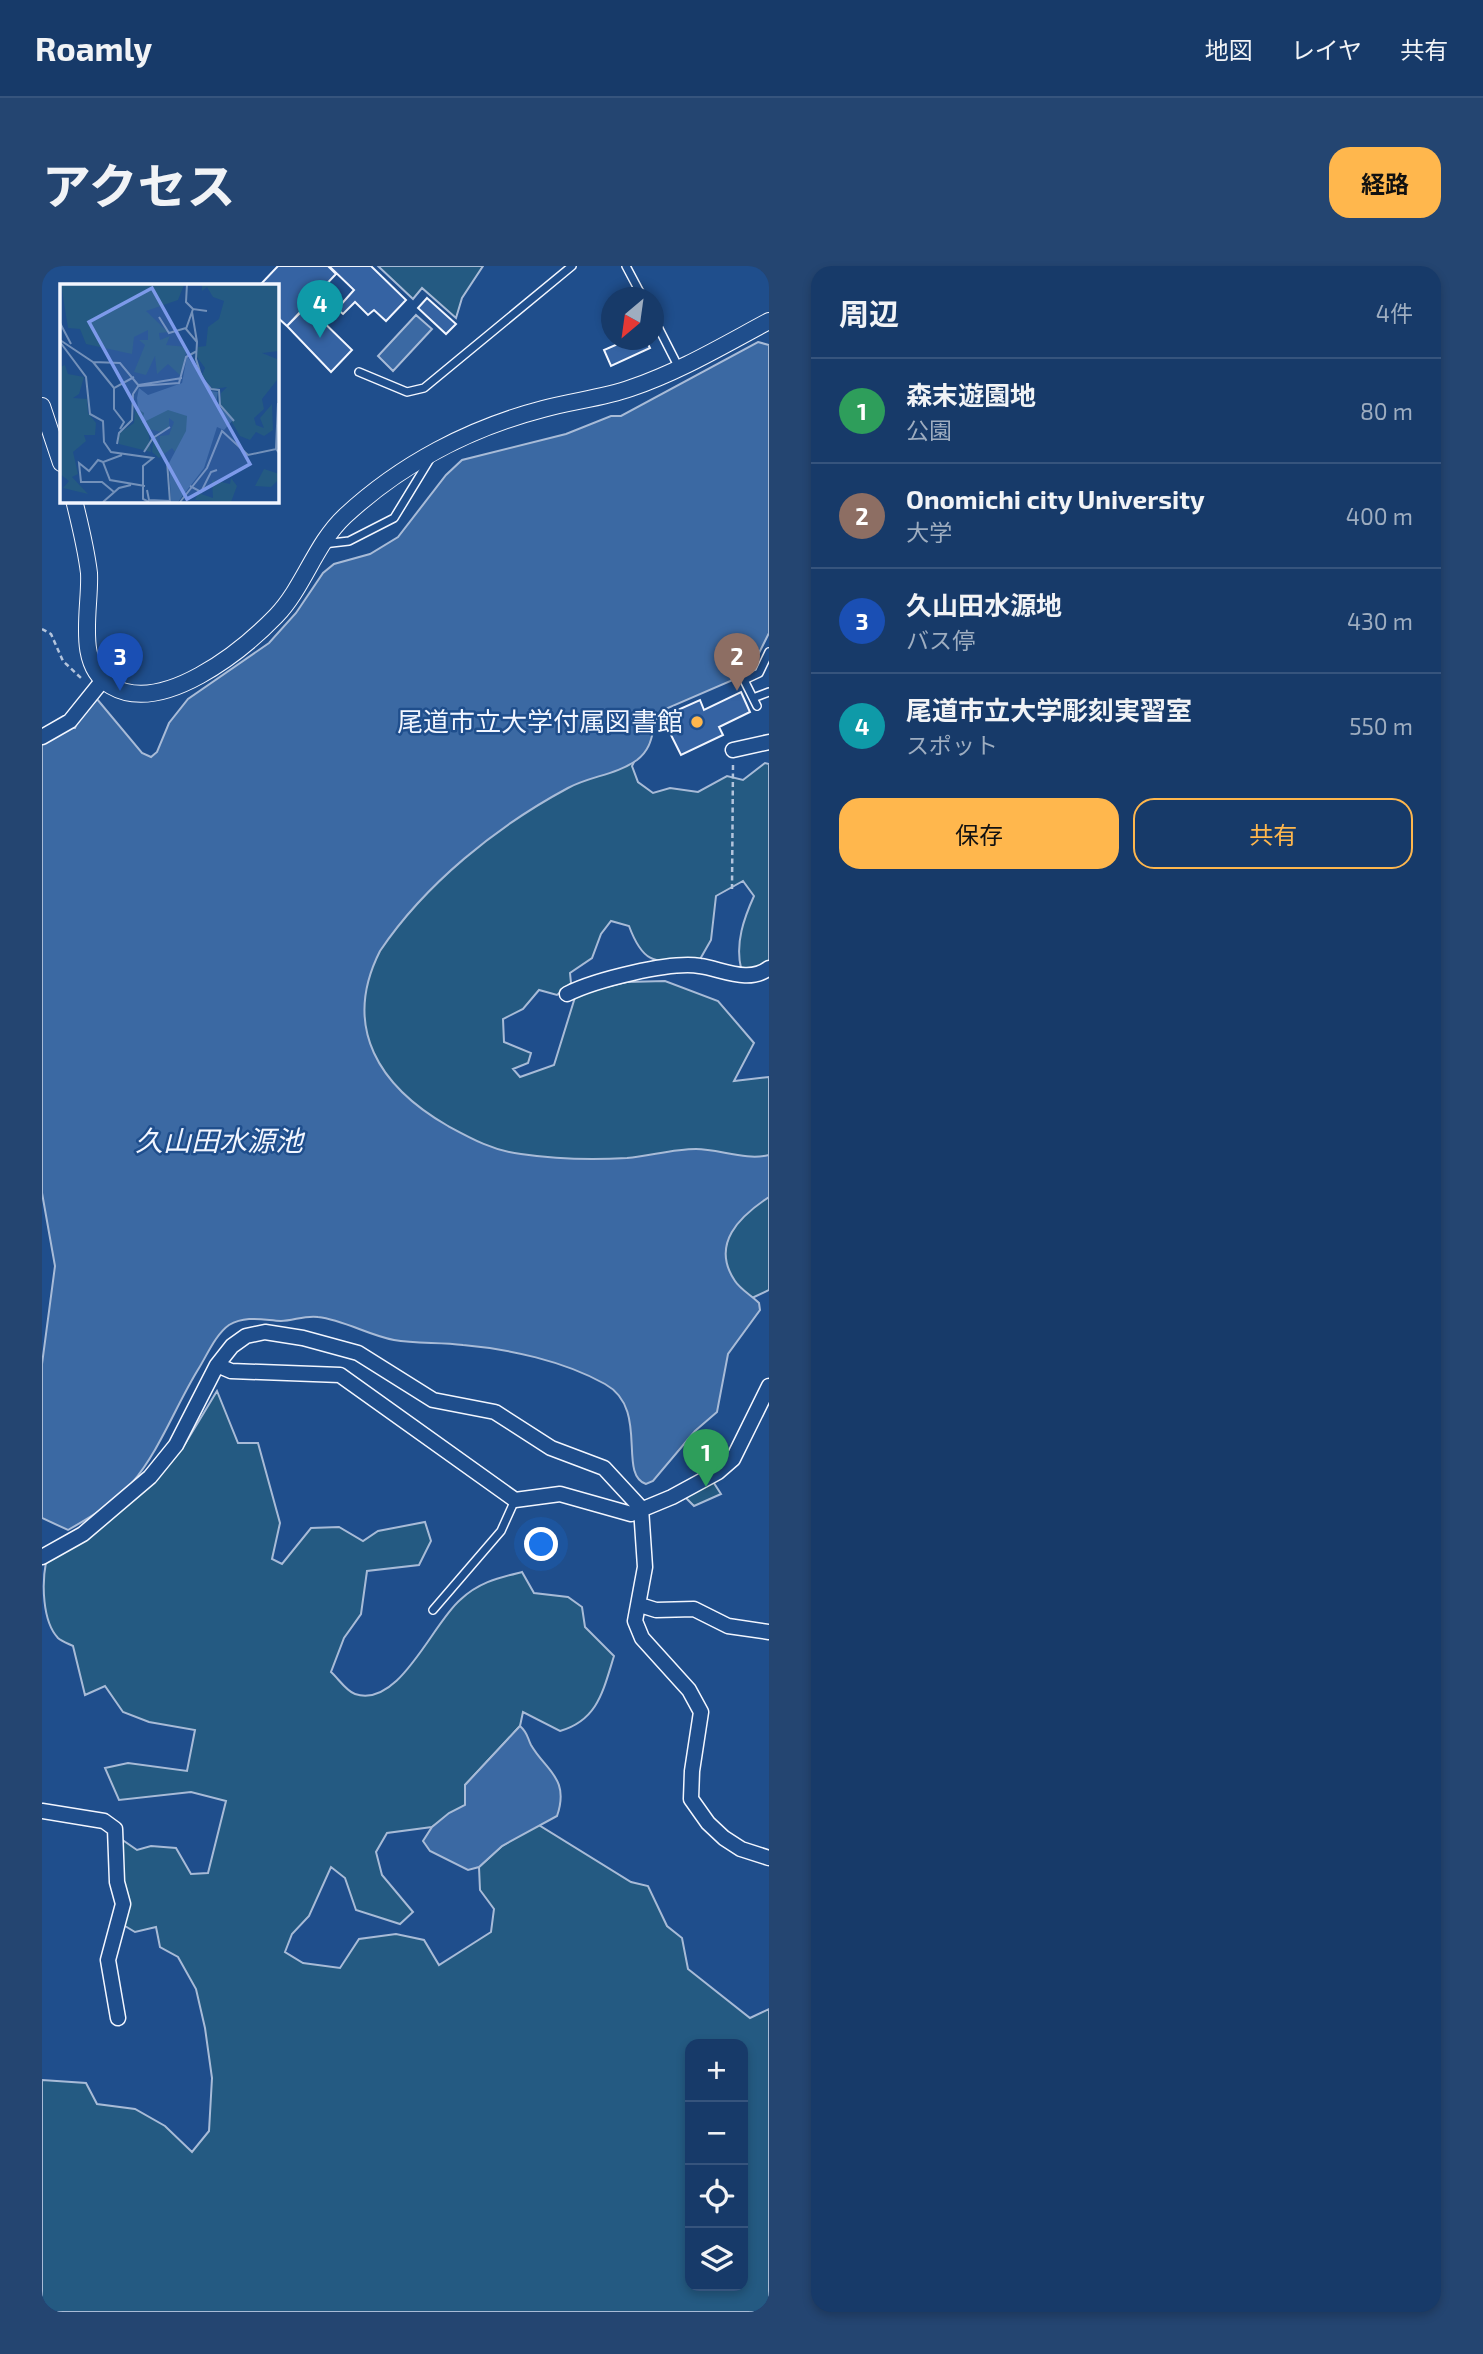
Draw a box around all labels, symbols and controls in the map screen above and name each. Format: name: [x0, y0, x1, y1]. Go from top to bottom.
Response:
text: Roamly: [35, 28, 152, 68]
text: 地図: [1205, 35, 1253, 64]
text: レイヤ: [1291, 35, 1362, 64]
text: 共有: [1400, 35, 1448, 64]
button: 経路: [1329, 147, 1441, 218]
text: アクセス: [42, 155, 236, 214]
pin: 4: [297, 280, 343, 338]
inset map: [60, 284, 278, 502]
north arrow: [601, 287, 664, 350]
text: 周辺: [839, 295, 899, 331]
text: 4件: [1376, 299, 1413, 327]
text: 森末遊園地: [906, 379, 1036, 410]
text: 1: [857, 397, 867, 425]
text: 80 m: [1360, 397, 1413, 425]
text: 公園: [906, 416, 952, 444]
text: Onomichi city University: [906, 483, 1205, 514]
text: 2: [855, 502, 869, 530]
text: 400 m: [1346, 502, 1413, 530]
text: 大学: [906, 518, 952, 546]
text: 久山田水源地: [906, 589, 1062, 620]
text: 3: [855, 607, 869, 635]
text: 430 m: [1347, 607, 1413, 635]
text: バス停: [906, 626, 975, 654]
pin: 3: [97, 633, 143, 691]
pin: 2: [714, 633, 760, 691]
text: 尾道市立大学彫刻実習室: [906, 694, 1192, 725]
place label: 尾道市立大学付属図書館: [397, 705, 683, 736]
text: 4: [855, 712, 869, 740]
text: 550 m: [1349, 712, 1413, 740]
marker: 尾道市立大学付属図書館: [689, 714, 705, 730]
text: スポット: [906, 731, 998, 759]
button: 保存: [839, 798, 1119, 869]
button: 共有: [1133, 798, 1413, 869]
water label: 久山田水源池: [135, 1123, 306, 1157]
pin: 1: [683, 1429, 729, 1487]
your location: [524, 1527, 558, 1561]
map controls: [685, 2039, 748, 2291]
button: +: [685, 2039, 748, 2102]
button: −: [685, 2102, 748, 2165]
button: locate: [685, 2165, 748, 2228]
button: layers: [685, 2228, 748, 2291]

